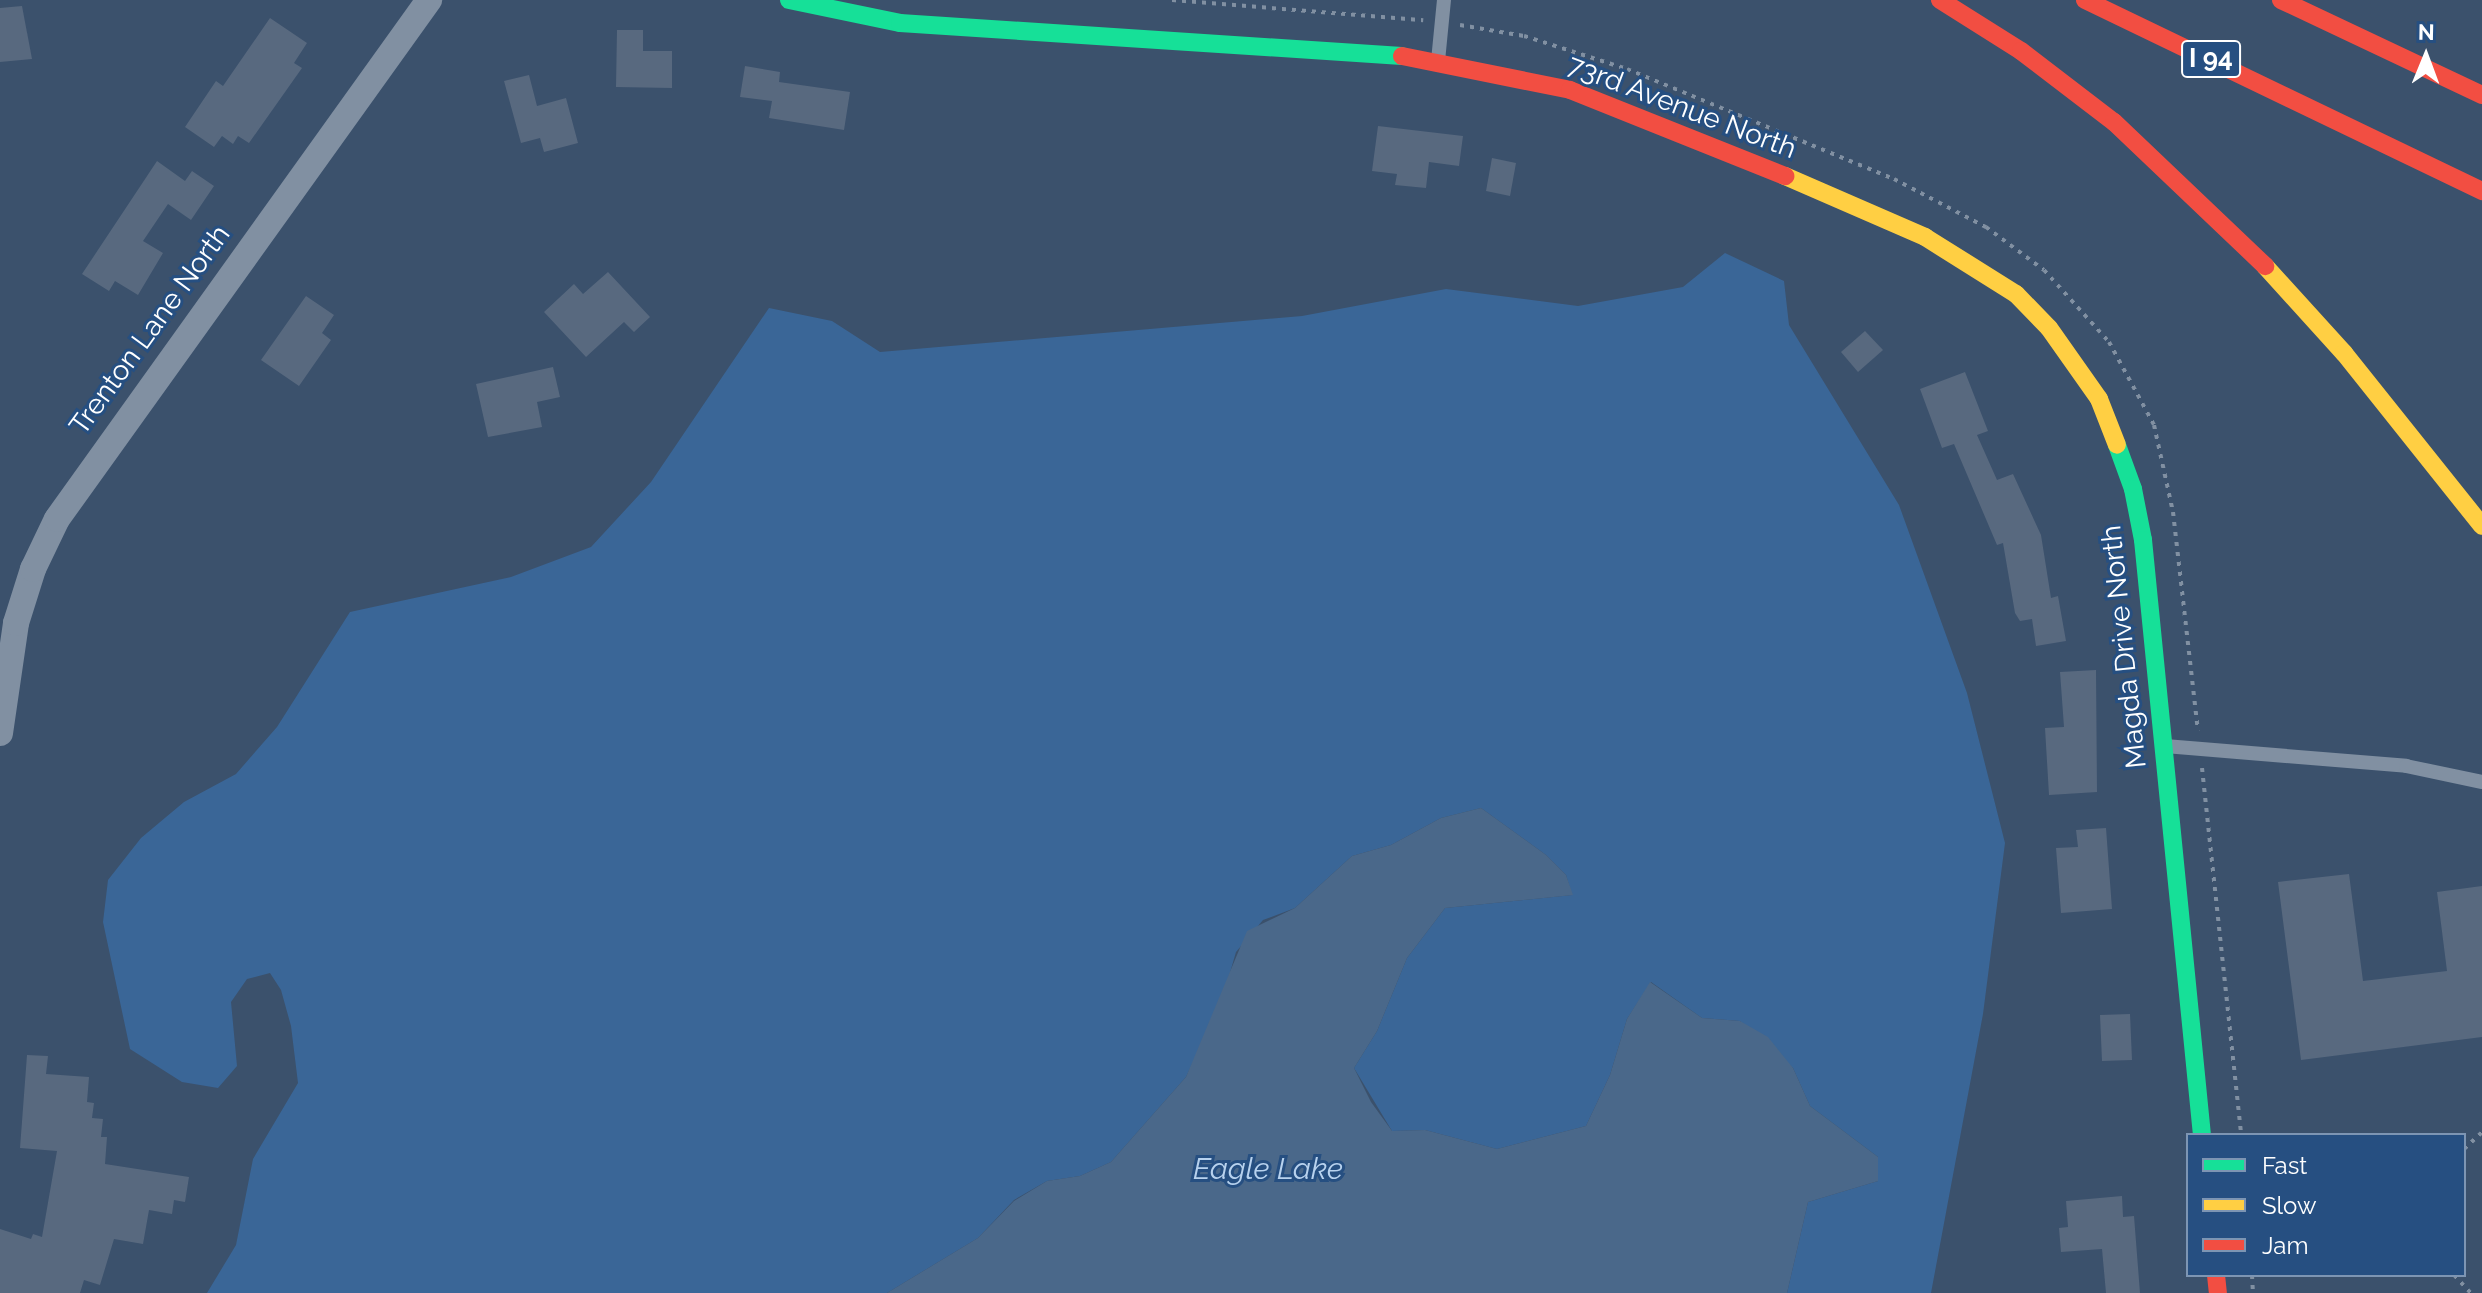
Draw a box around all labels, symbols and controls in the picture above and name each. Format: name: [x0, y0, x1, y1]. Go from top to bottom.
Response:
north arrow: [2386, 16, 2466, 96]
text: N: [2418, 19, 2435, 45]
road number: I 94: [2181, 37, 2241, 81]
street label: 73rd Avenue North: [1563, 48, 1801, 166]
street label: Trenton Lane North: [63, 219, 237, 441]
street label: Magda Drive North: [2095, 524, 2153, 770]
legend: [2186, 1133, 2466, 1277]
water label: Eagle Lake: [1193, 1151, 1343, 1187]
text: Fast: [2262, 1151, 2307, 1180]
text: Slow: [2262, 1191, 2316, 1220]
text: Jam: [2262, 1231, 2308, 1260]

